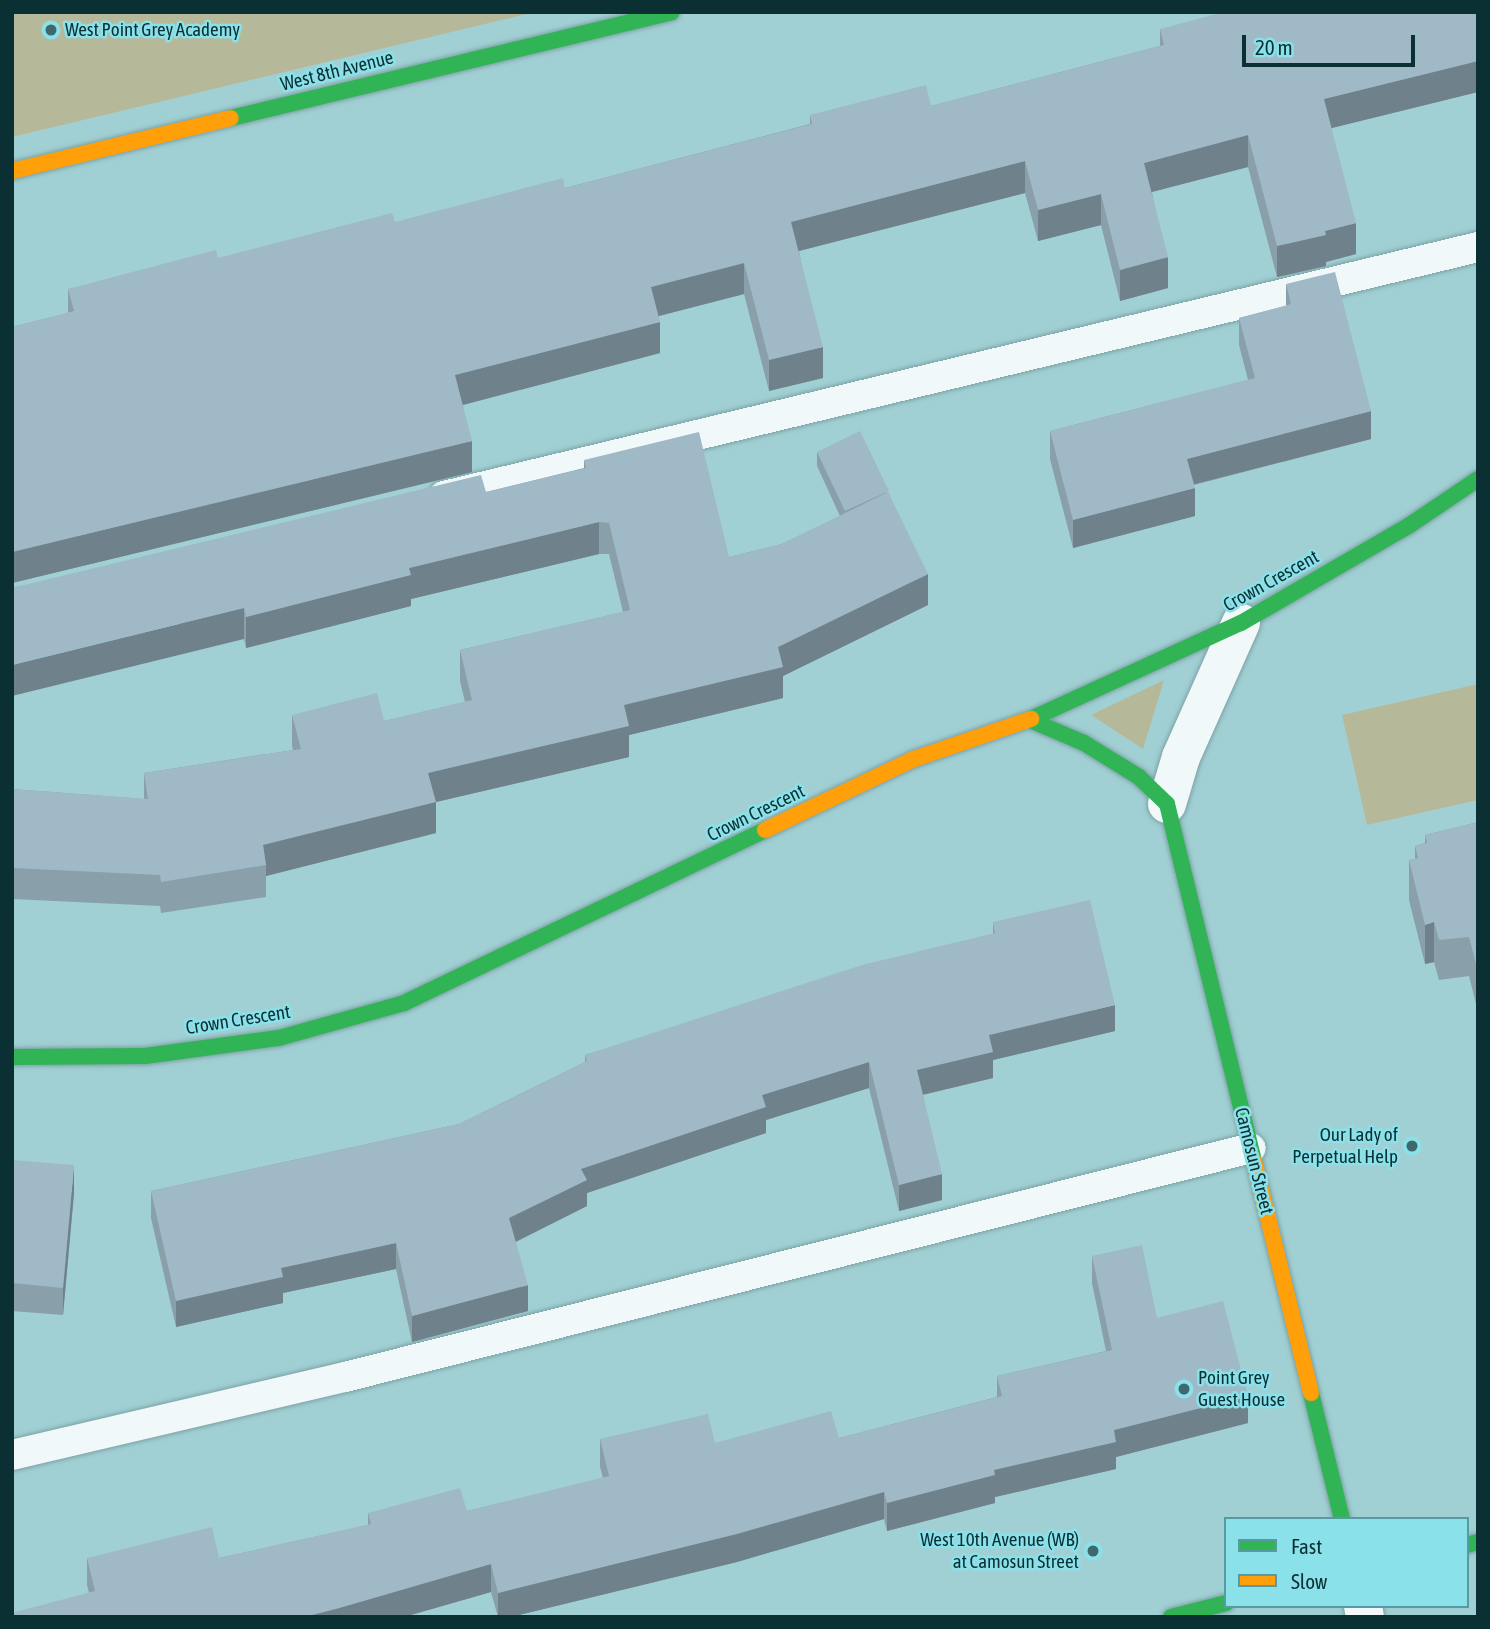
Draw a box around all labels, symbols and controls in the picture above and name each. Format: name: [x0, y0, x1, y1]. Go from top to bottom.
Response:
place label: West Point Grey Academy: [65, 19, 240, 41]
scale bar: [1245, 21, 1418, 65]
marker: West Point Grey Academy: [43, 22, 59, 38]
text: 20 m: [1255, 35, 1293, 59]
street label: West 8th Avenue: [278, 46, 396, 96]
street label: Crown Crescent: [1219, 545, 1323, 617]
street label: Crown Crescent: [703, 780, 809, 846]
street label: Crown Crescent: [184, 1000, 292, 1040]
street label: Camosun Street: [1230, 1105, 1278, 1217]
place label: Our Lady of Perpetual Help: [1292, 1124, 1398, 1168]
marker: Our Lady of Perpetual Help: [1404, 1138, 1420, 1154]
place label: Point Grey Guest House: [1198, 1367, 1285, 1411]
marker: Point Grey Guest House: [1176, 1381, 1192, 1397]
legend: [1224, 1517, 1469, 1608]
place label: West 10th Avenue (WB) at Camosun Street: [920, 1529, 1079, 1573]
text: Fast: [1291, 1534, 1322, 1558]
marker: West 10th Avenue (WB) at Camosun Street: [1085, 1543, 1101, 1559]
text: Slow: [1291, 1569, 1327, 1593]

